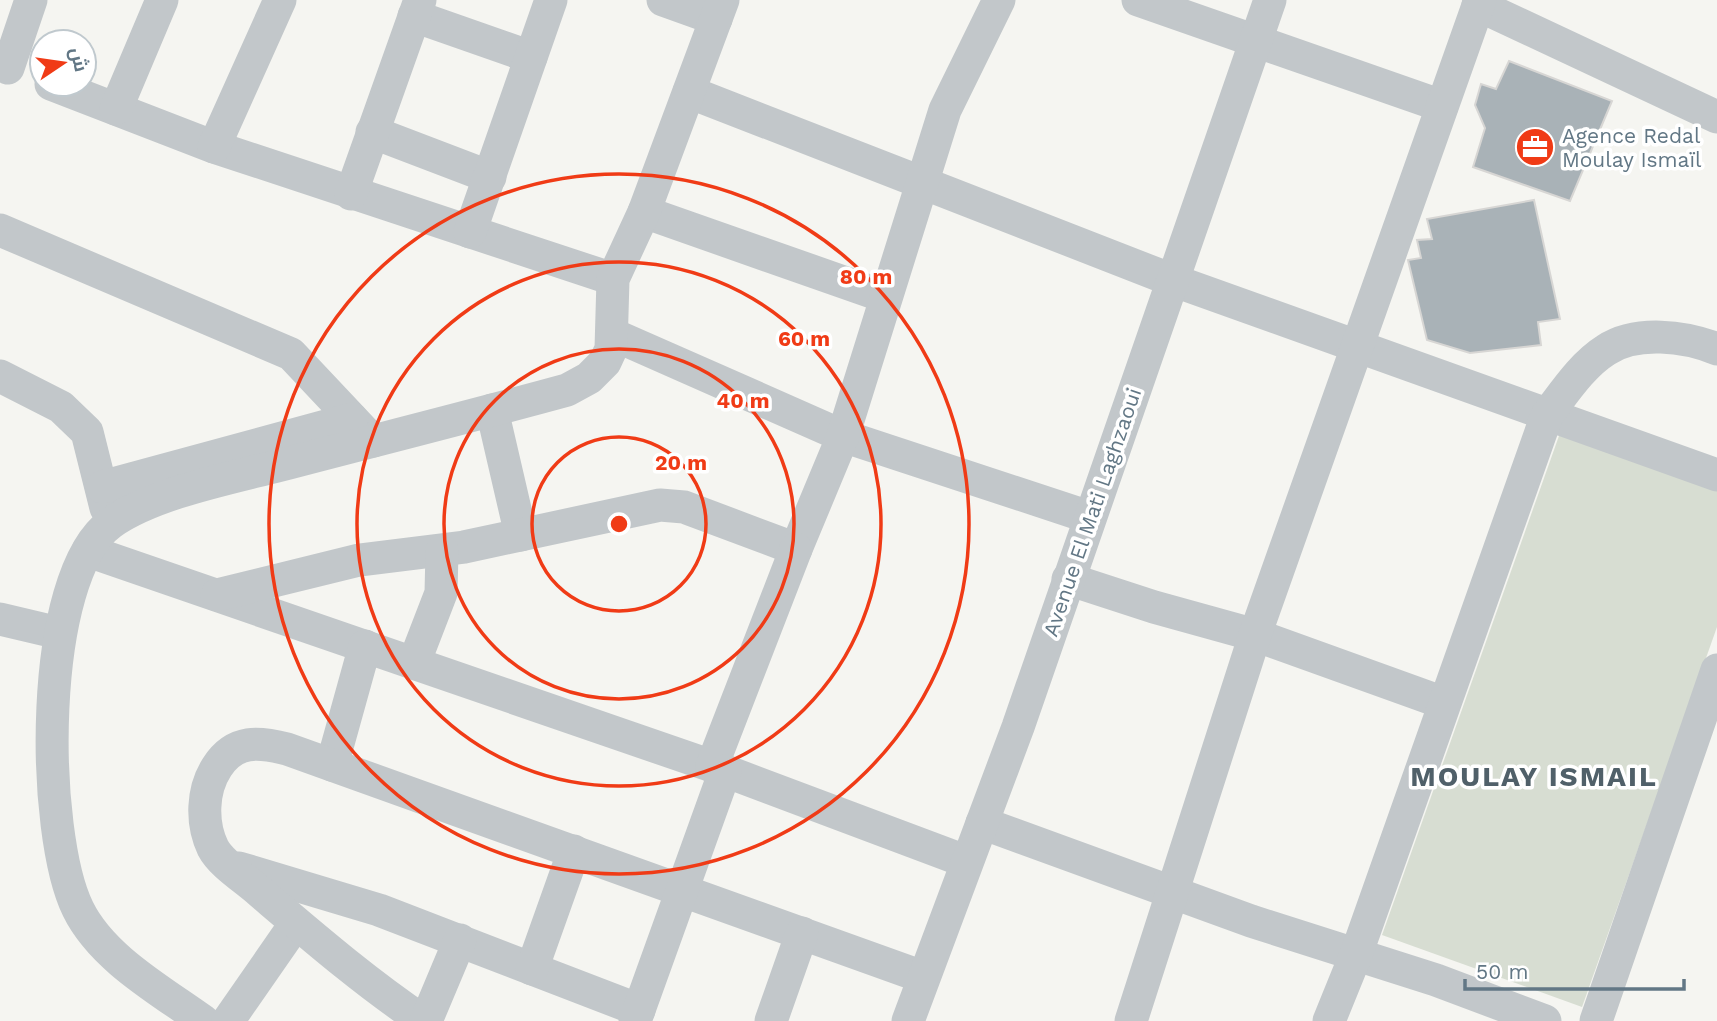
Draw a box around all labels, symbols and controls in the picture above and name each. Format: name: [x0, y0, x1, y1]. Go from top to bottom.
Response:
north arrow: [28, 28, 98, 98]
text: ش: [65, 45, 93, 74]
place label: Agence Redal Moulay Ismaïl: [1562, 123, 1702, 172]
office icon: Agence Redal Moulay Ismaïl: [1514, 126, 1556, 168]
text: 80 m: [840, 264, 892, 289]
text: 60 m: [778, 326, 830, 351]
street label: Avenue El Mati Laghzaoui: [1038, 384, 1146, 640]
text: 40 m: [717, 388, 769, 413]
text: 20 m: [655, 450, 707, 475]
centre of rings: [607, 512, 631, 536]
district label: MOULAY ISMAIL: [1410, 760, 1658, 793]
scale bar: [1465, 948, 1684, 992]
text: 50 m: [1476, 959, 1528, 984]

